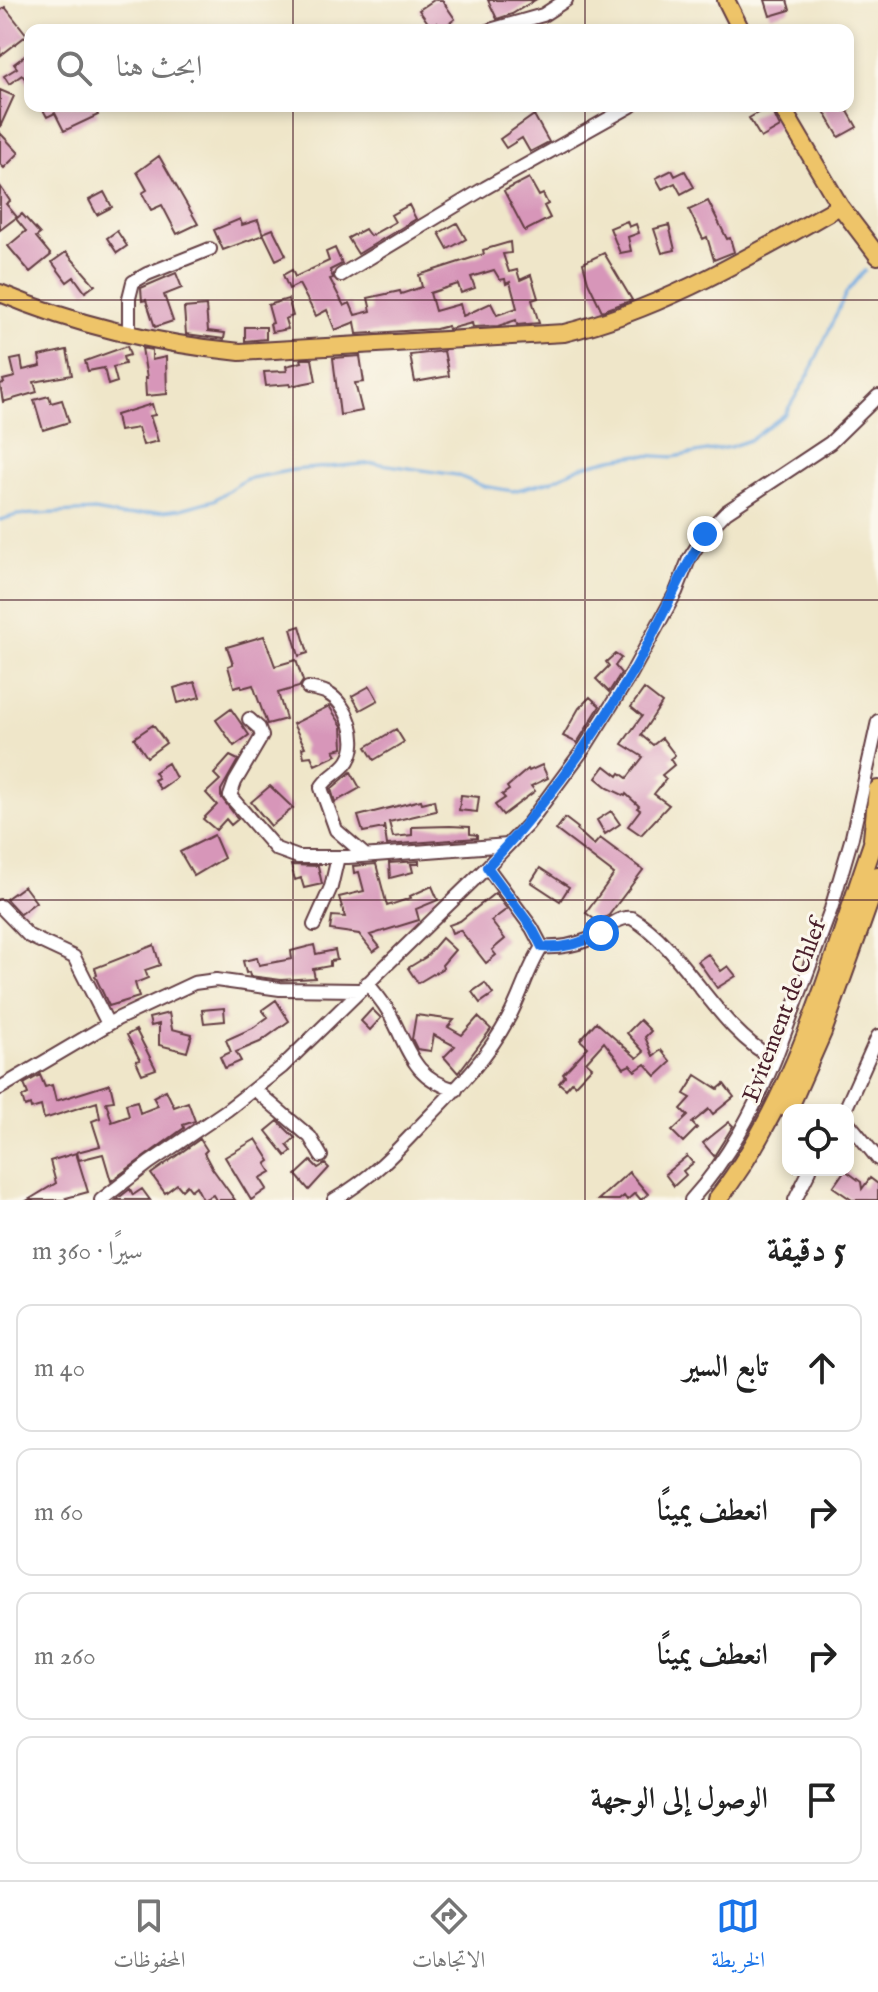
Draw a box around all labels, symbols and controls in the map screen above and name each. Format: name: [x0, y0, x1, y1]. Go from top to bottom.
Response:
search box: [24, 24, 854, 112]
icon: search: [52, 46, 96, 90]
text: ابحث هنا: [116, 49, 203, 87]
route end: [687, 516, 723, 552]
street label: Evitement de Chlef: [736, 911, 836, 1107]
route start: [583, 915, 619, 951]
map controls: [782, 1104, 854, 1176]
button: locate: [782, 1104, 854, 1176]
text: 5 دقيقة: [767, 1229, 846, 1272]
text: سيرًا · 360 m: [32, 1235, 143, 1268]
icon: ahead: [800, 1346, 844, 1390]
text: تابع السير: [683, 1349, 768, 1387]
text: 40 m: [34, 1352, 85, 1385]
icon: right: [800, 1490, 844, 1534]
text: انعطف يمينًا: [657, 1493, 768, 1531]
text: 60 m: [34, 1496, 84, 1529]
icon: right: [800, 1634, 844, 1678]
text: انعطف يمينًا: [657, 1637, 768, 1675]
text: 260 m: [34, 1640, 96, 1673]
icon: arrive: [800, 1778, 844, 1822]
text: الوصول إلى الوجهة: [591, 1781, 768, 1819]
tab: المحفوظات: [113, 1894, 186, 1981]
tab: الاتجاهات: [412, 1894, 485, 1981]
tab: الخريطة: [711, 1894, 765, 1981]

